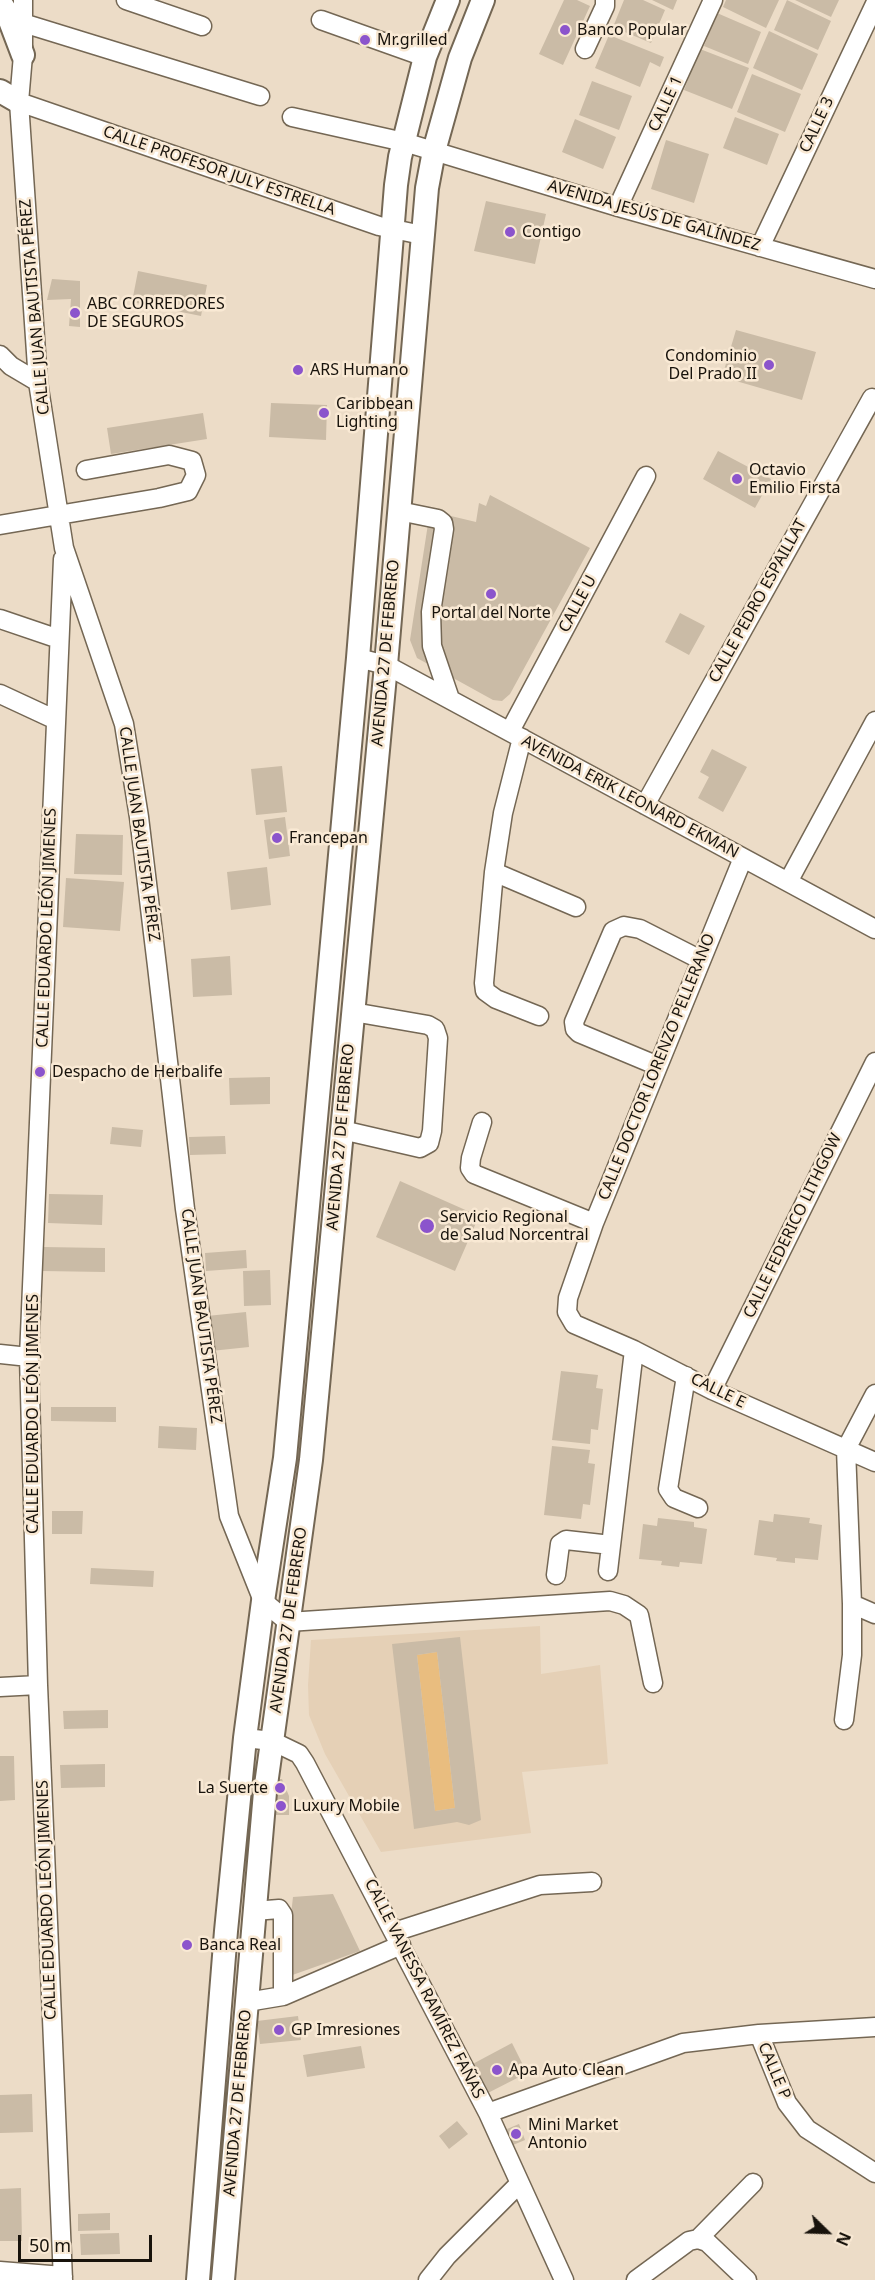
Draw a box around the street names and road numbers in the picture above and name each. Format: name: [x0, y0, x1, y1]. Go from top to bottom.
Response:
street label: CALLE 1: [645, 73, 687, 135]
street label: CALLE 3: [796, 94, 838, 156]
street label: CALLE PROFESOR JULY ESTRELLA: [100, 122, 338, 220]
street label: AVENIDA JESÚS DE GALÍNDEZ: [545, 176, 763, 256]
street label: CALLE JUAN BAUTISTA PÉREZ: [16, 198, 54, 416]
street label: CALLE PEDRO ESPAILLAT: [705, 516, 811, 686]
street label: AVENIDA 27 DE FEBRERO: [368, 559, 404, 747]
street label: CALLE U: [555, 572, 601, 636]
street label: CALLE JUAN BAUTISTA PÉREZ: [114, 725, 164, 943]
street label: AVENIDA ERIK LEONARD EKMAN: [518, 731, 742, 863]
street label: CALLE EDUARDO LEÓN JIMENES: [33, 808, 61, 1048]
street label: CALLE DOCTOR LORENZO PELLERANO: [595, 931, 719, 1203]
street label: AVENIDA 27 DE FEBRERO: [323, 1043, 359, 1231]
street label: CALLE FEDERICO LITHGOW: [740, 1130, 846, 1322]
street label: CALLE JUAN BAUTISTA PÉREZ: [176, 1207, 226, 1425]
street label: CALLE EDUARDO LEÓN JIMENES: [23, 1294, 43, 1534]
street label: CALLE E: [687, 1369, 749, 1413]
street label: AVENIDA 27 DE FEBRERO: [266, 1526, 312, 1714]
street label: CALLE EDUARDO LEÓN JIMENES: [33, 1780, 61, 2020]
street label: CALLE VANESSA RAMÍREZ FAÑAS: [360, 1876, 488, 2102]
street label: AVENIDA 27 DE FEBRERO: [220, 2009, 256, 2197]
street label: CALLE P: [753, 2040, 795, 2102]

